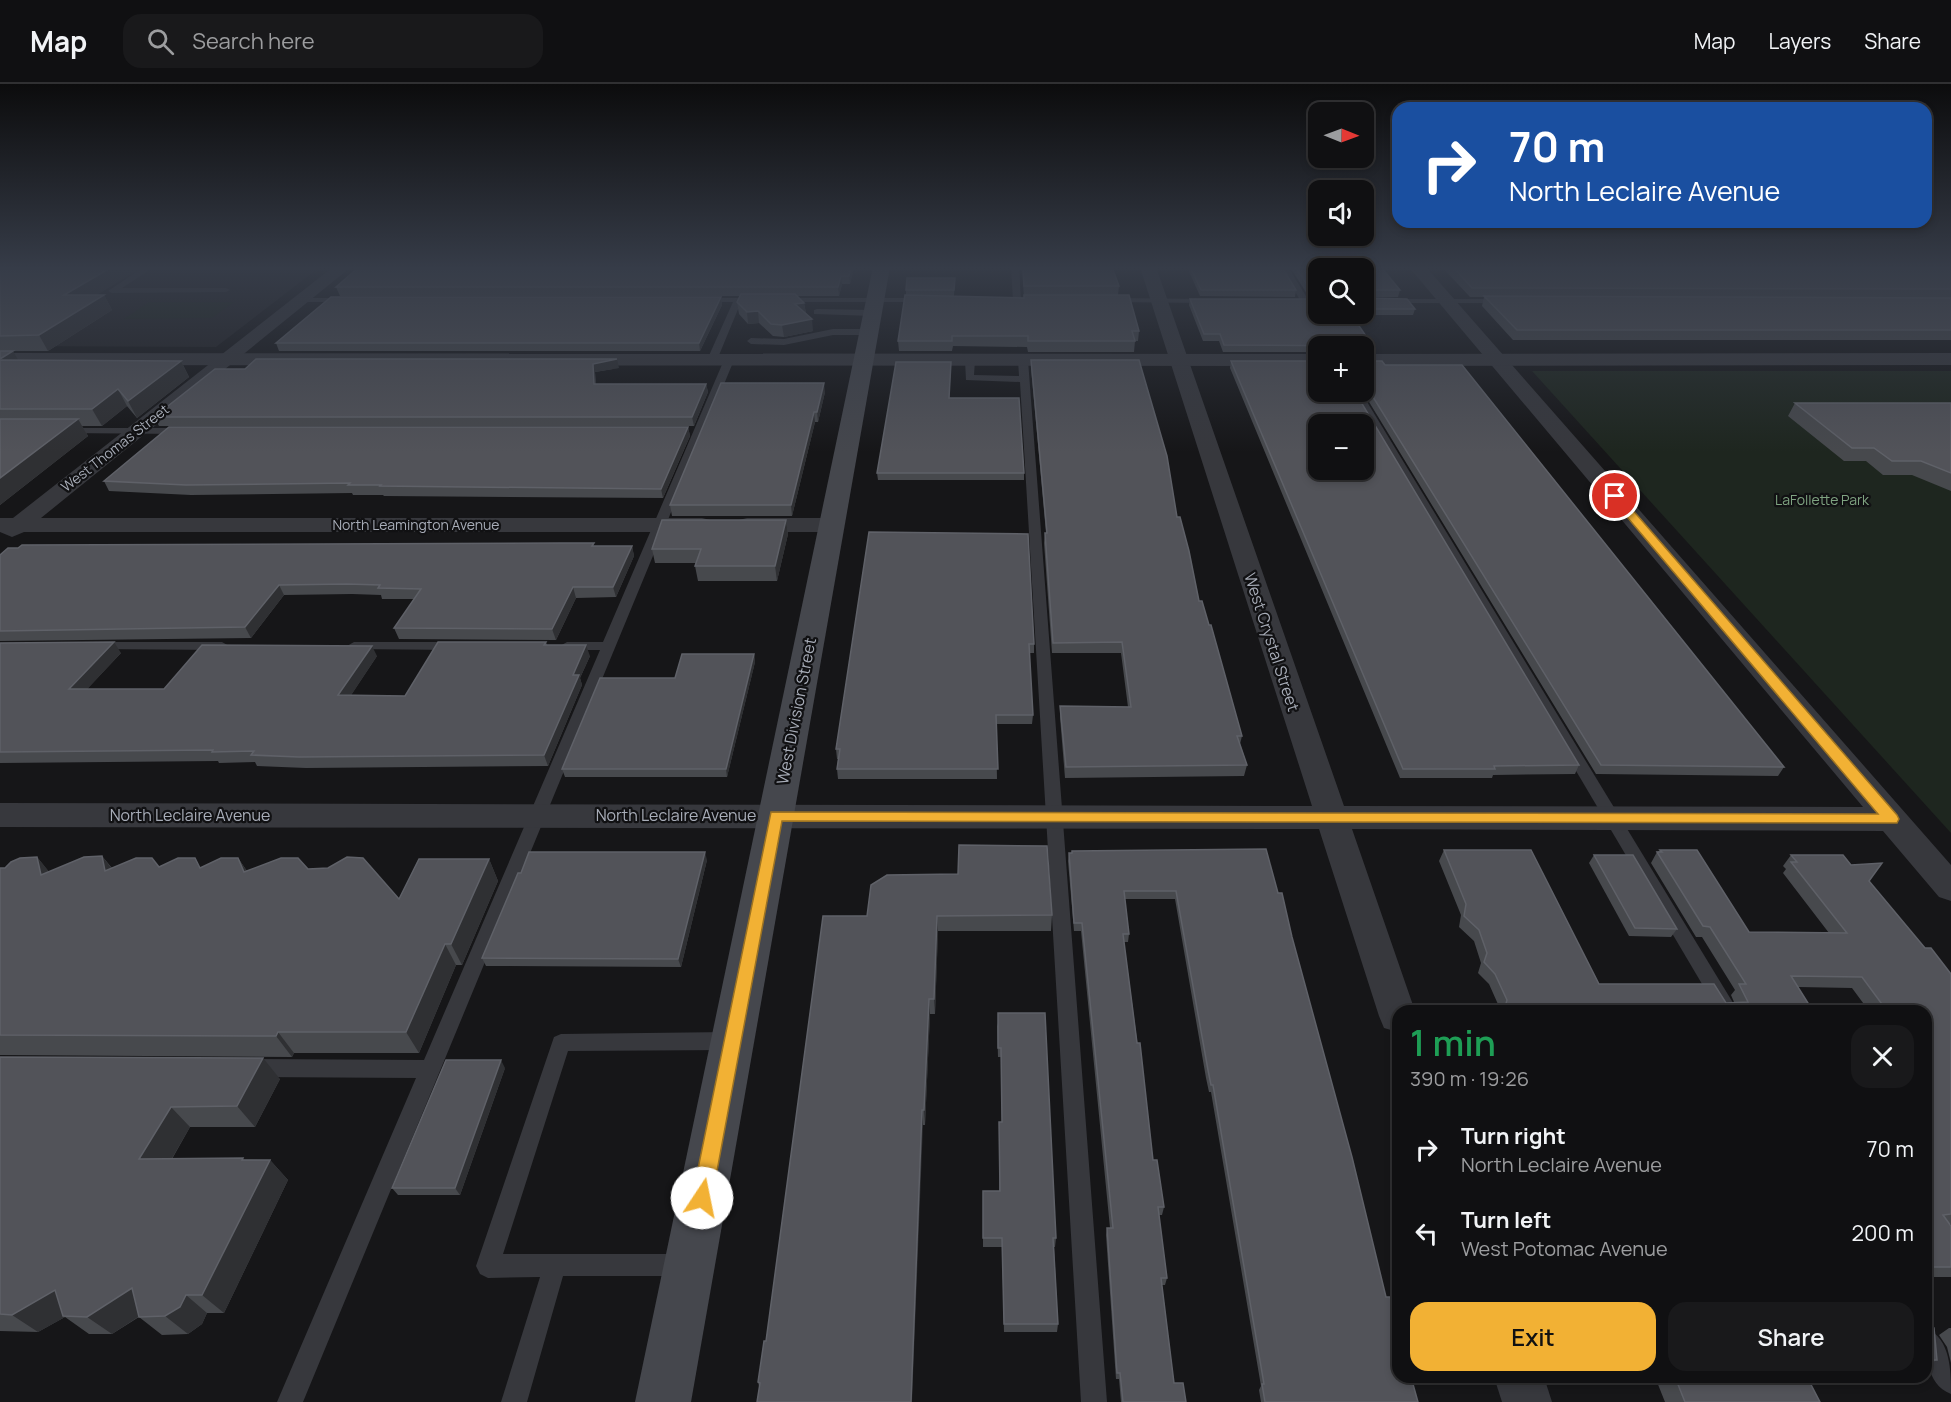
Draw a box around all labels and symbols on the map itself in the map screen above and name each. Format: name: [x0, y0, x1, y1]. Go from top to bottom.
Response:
north arrow: [1308, 102, 1374, 168]
street label: West Thomas Street: [57, 399, 173, 496]
pin: [1589, 470, 1640, 521]
park label: LaFollette Park: [1775, 490, 1870, 509]
street label: North Leamington Avenue: [333, 515, 500, 534]
street label: West Crystal Street: [1239, 570, 1305, 714]
street label: West Division Street: [771, 636, 821, 786]
street label: North Leclaire Avenue: [110, 804, 270, 826]
street label: North Leclaire Avenue: [596, 804, 756, 826]
position arrow: [670, 1166, 734, 1230]

